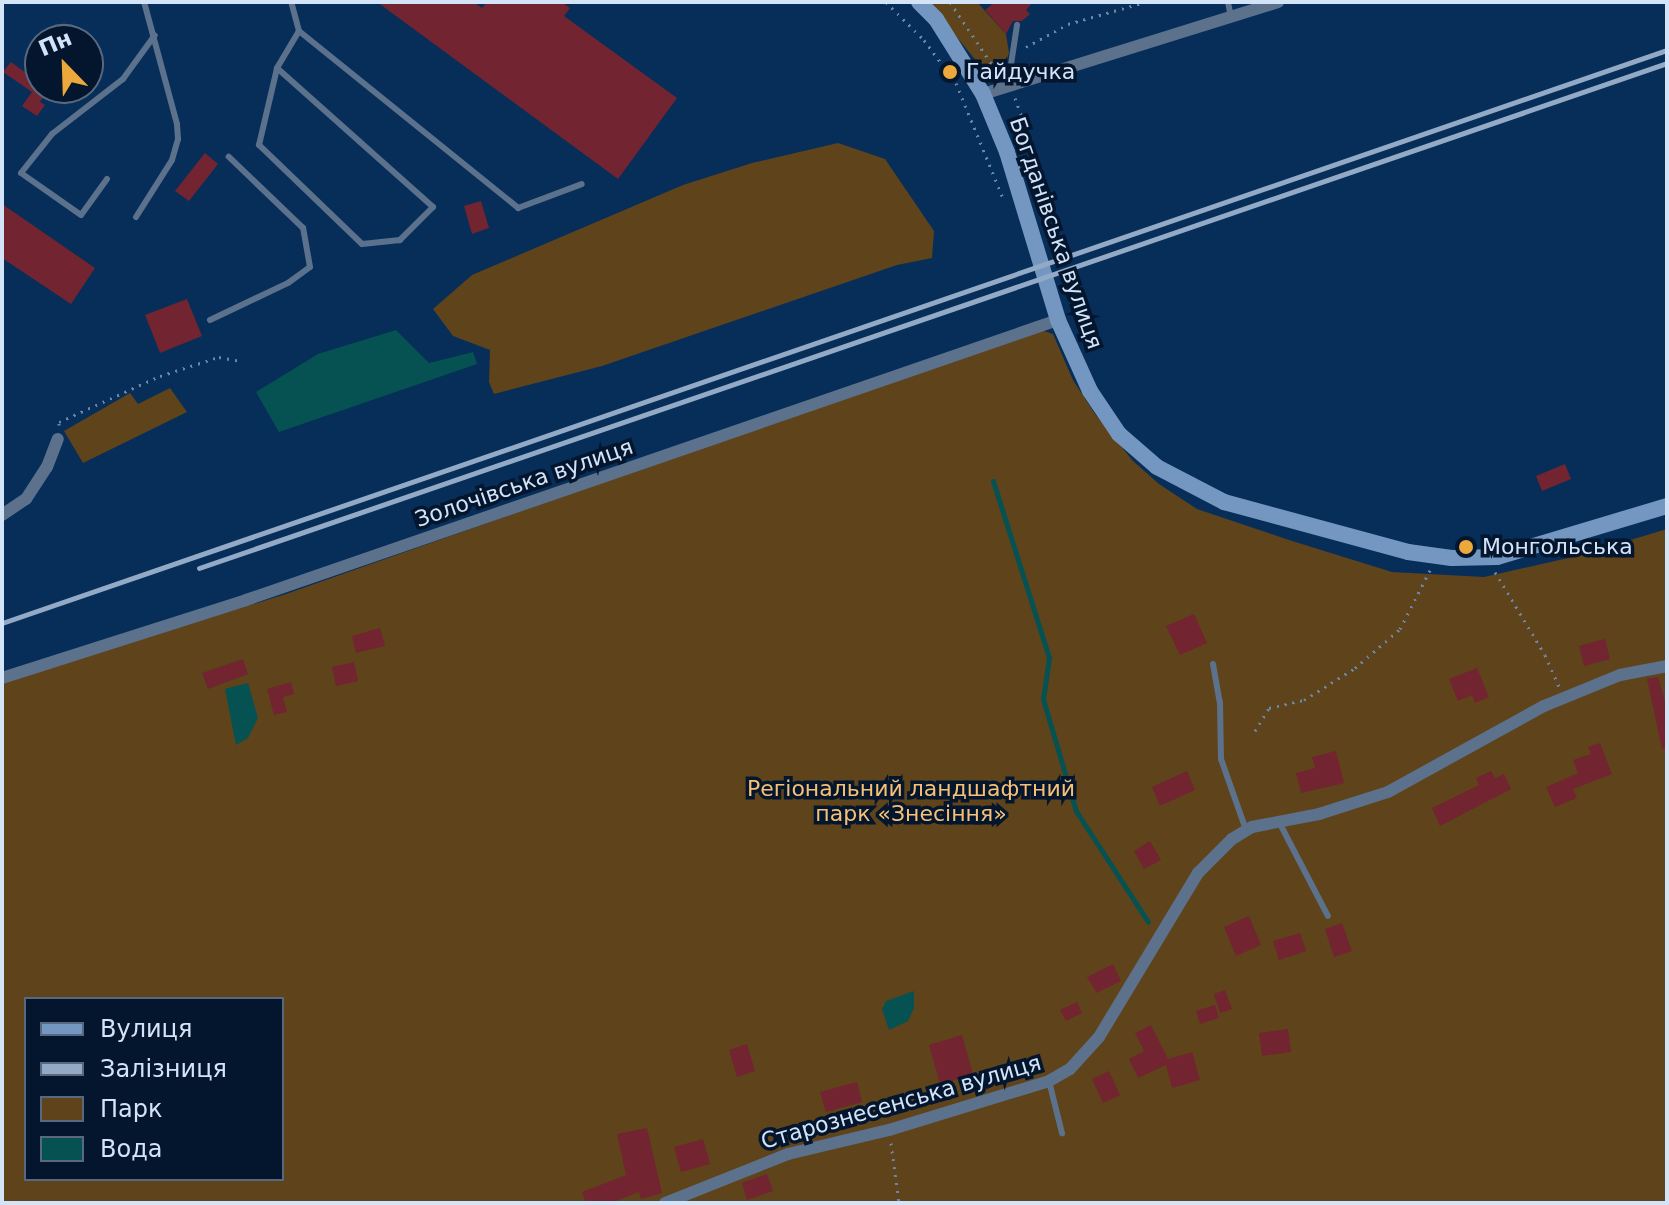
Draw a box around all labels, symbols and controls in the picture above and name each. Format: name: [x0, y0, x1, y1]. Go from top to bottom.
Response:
north arrow: [24, 24, 104, 104]
text: Пн: [35, 25, 76, 61]
place label: Гайдучка: [966, 59, 1075, 85]
marker: Гайдучка: [941, 63, 959, 81]
street label: Богданівська вулиця: [1004, 114, 1108, 352]
street label: Золочівська вулиця: [412, 433, 636, 533]
place label: Монгольська: [1482, 534, 1633, 560]
marker: Монгольська: [1457, 538, 1475, 556]
park label: Регіональний ландшафтний парк «Знесіння»: [747, 775, 1075, 826]
legend: [24, 997, 284, 1181]
text: Вулиця: [100, 1015, 192, 1043]
street label: Старознесенська вулиця: [758, 1049, 1044, 1155]
text: Залізниця: [100, 1055, 227, 1083]
text: Парк: [100, 1095, 162, 1123]
text: Вода: [100, 1135, 162, 1163]

